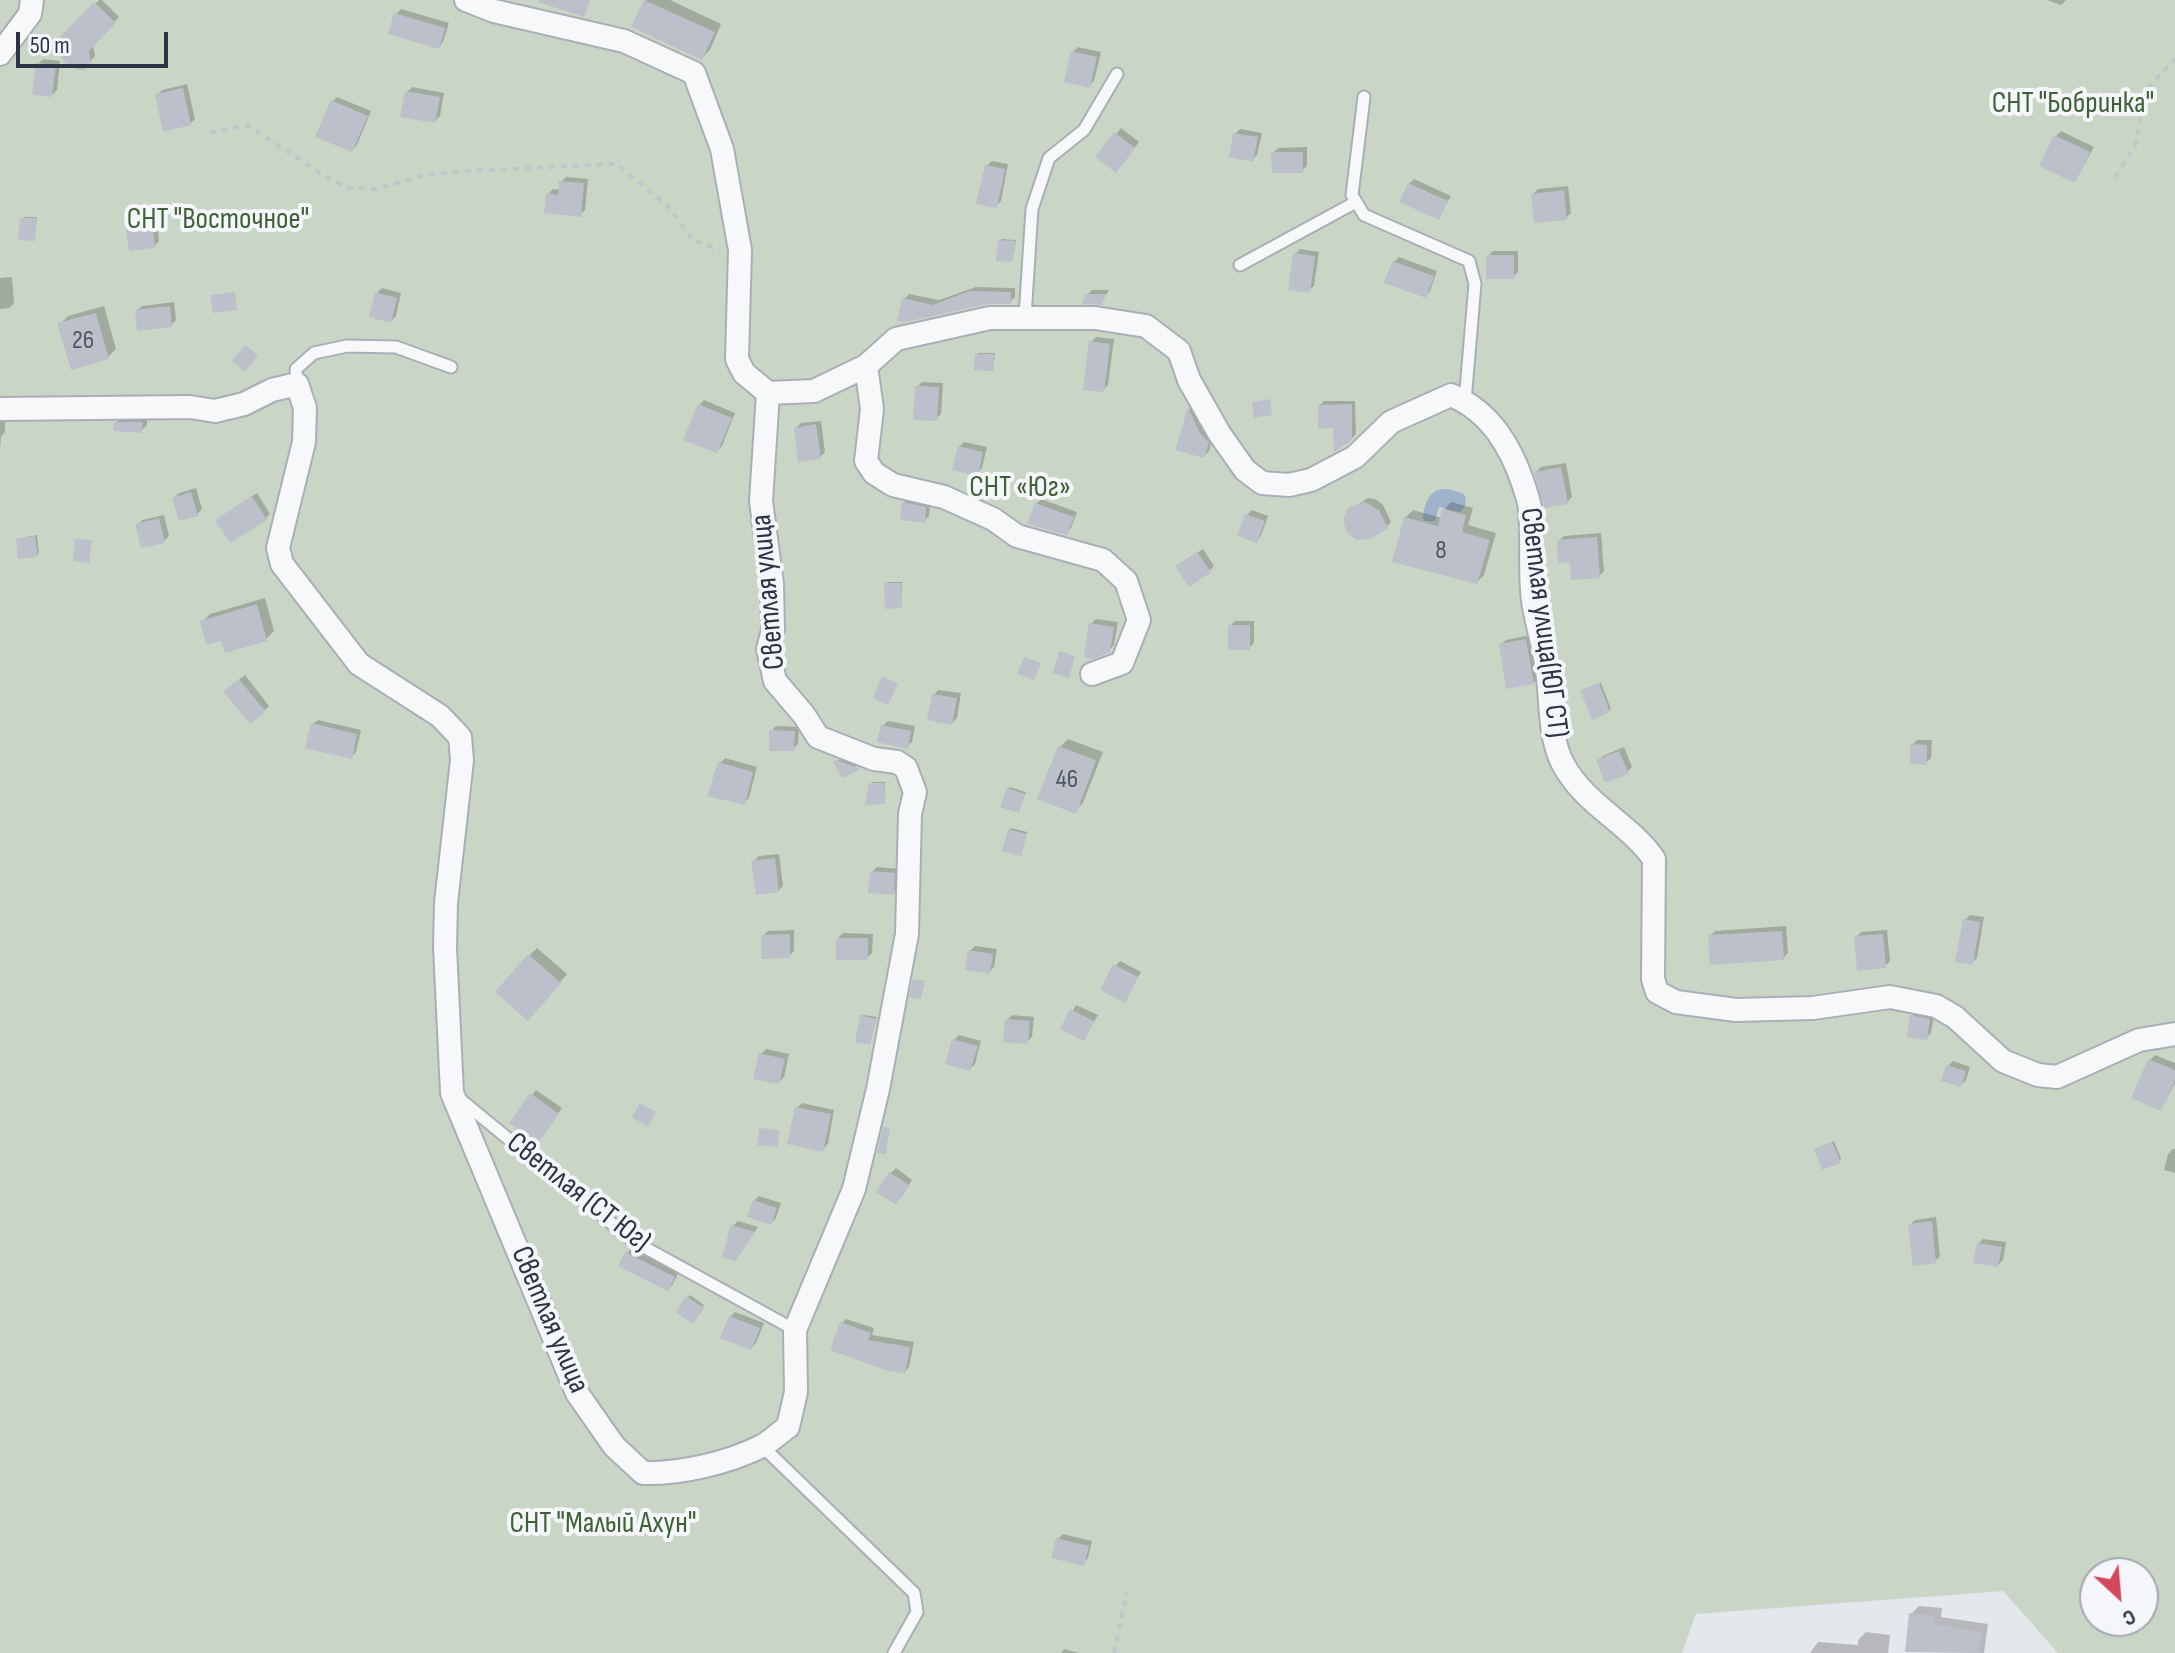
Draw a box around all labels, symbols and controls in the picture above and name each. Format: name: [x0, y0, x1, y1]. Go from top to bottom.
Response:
scale bar: [20, 16, 172, 66]
text: 50 m: [30, 31, 70, 60]
park label: СНТ "Бобринка": [1992, 86, 2154, 122]
park label: СНТ "Восточное": [127, 202, 309, 238]
house number: 26: [72, 325, 94, 357]
park label: СНТ «Юг»: [969, 470, 1071, 506]
street label: Светлая улица(ЮГ СТ): [1511, 506, 1575, 740]
street label: Светлая улица: [744, 513, 794, 671]
house number: 8: [1435, 535, 1447, 567]
house number: 46: [1056, 764, 1078, 796]
street label: Светлая (СТ Юг): [499, 1126, 657, 1260]
street label: Светлая улица: [502, 1241, 596, 1399]
park label: СНТ "Малый Ахун": [510, 1506, 696, 1542]
north arrow: [2079, 1557, 2159, 1637]
text: С: [2118, 1603, 2140, 1632]

